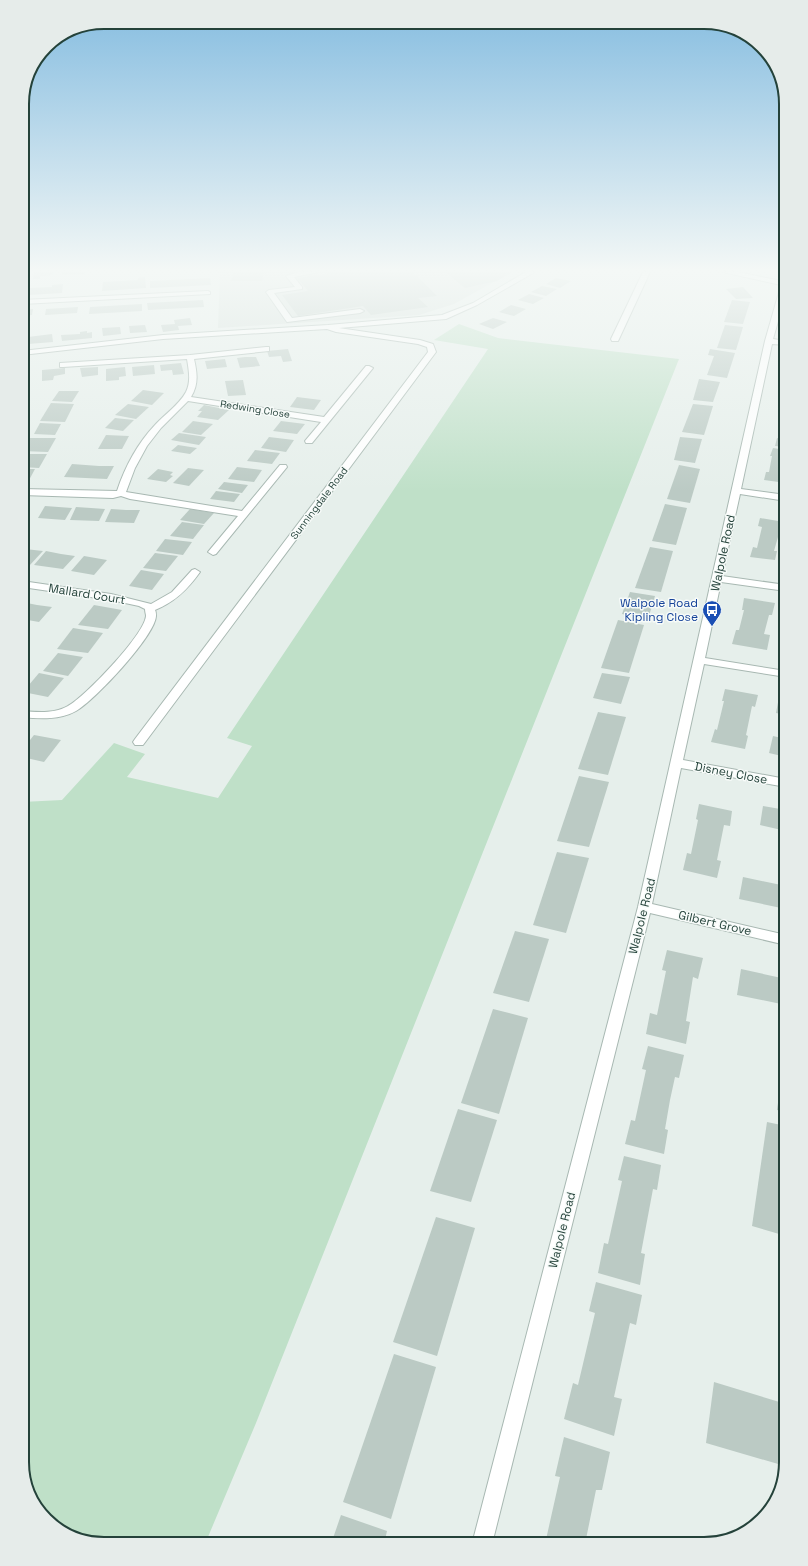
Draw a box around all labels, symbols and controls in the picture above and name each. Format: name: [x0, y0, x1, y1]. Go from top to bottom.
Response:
street label: Redwing Close: [219, 397, 291, 421]
street label: Sunningdale Road: [288, 464, 350, 542]
street label: Walpole Road: [707, 513, 739, 593]
street label: Mallard Court: [47, 580, 127, 608]
place label: Walpole Road Kipling Close: [620, 595, 698, 625]
bus stop icon: Walpole Road Kipling Close: [701, 599, 723, 627]
street label: Disney Close: [693, 758, 769, 788]
street label: Walpole Road: [625, 876, 659, 956]
street label: Gilbert Grove: [677, 907, 753, 939]
street label: Walpole Road: [545, 1190, 579, 1270]

